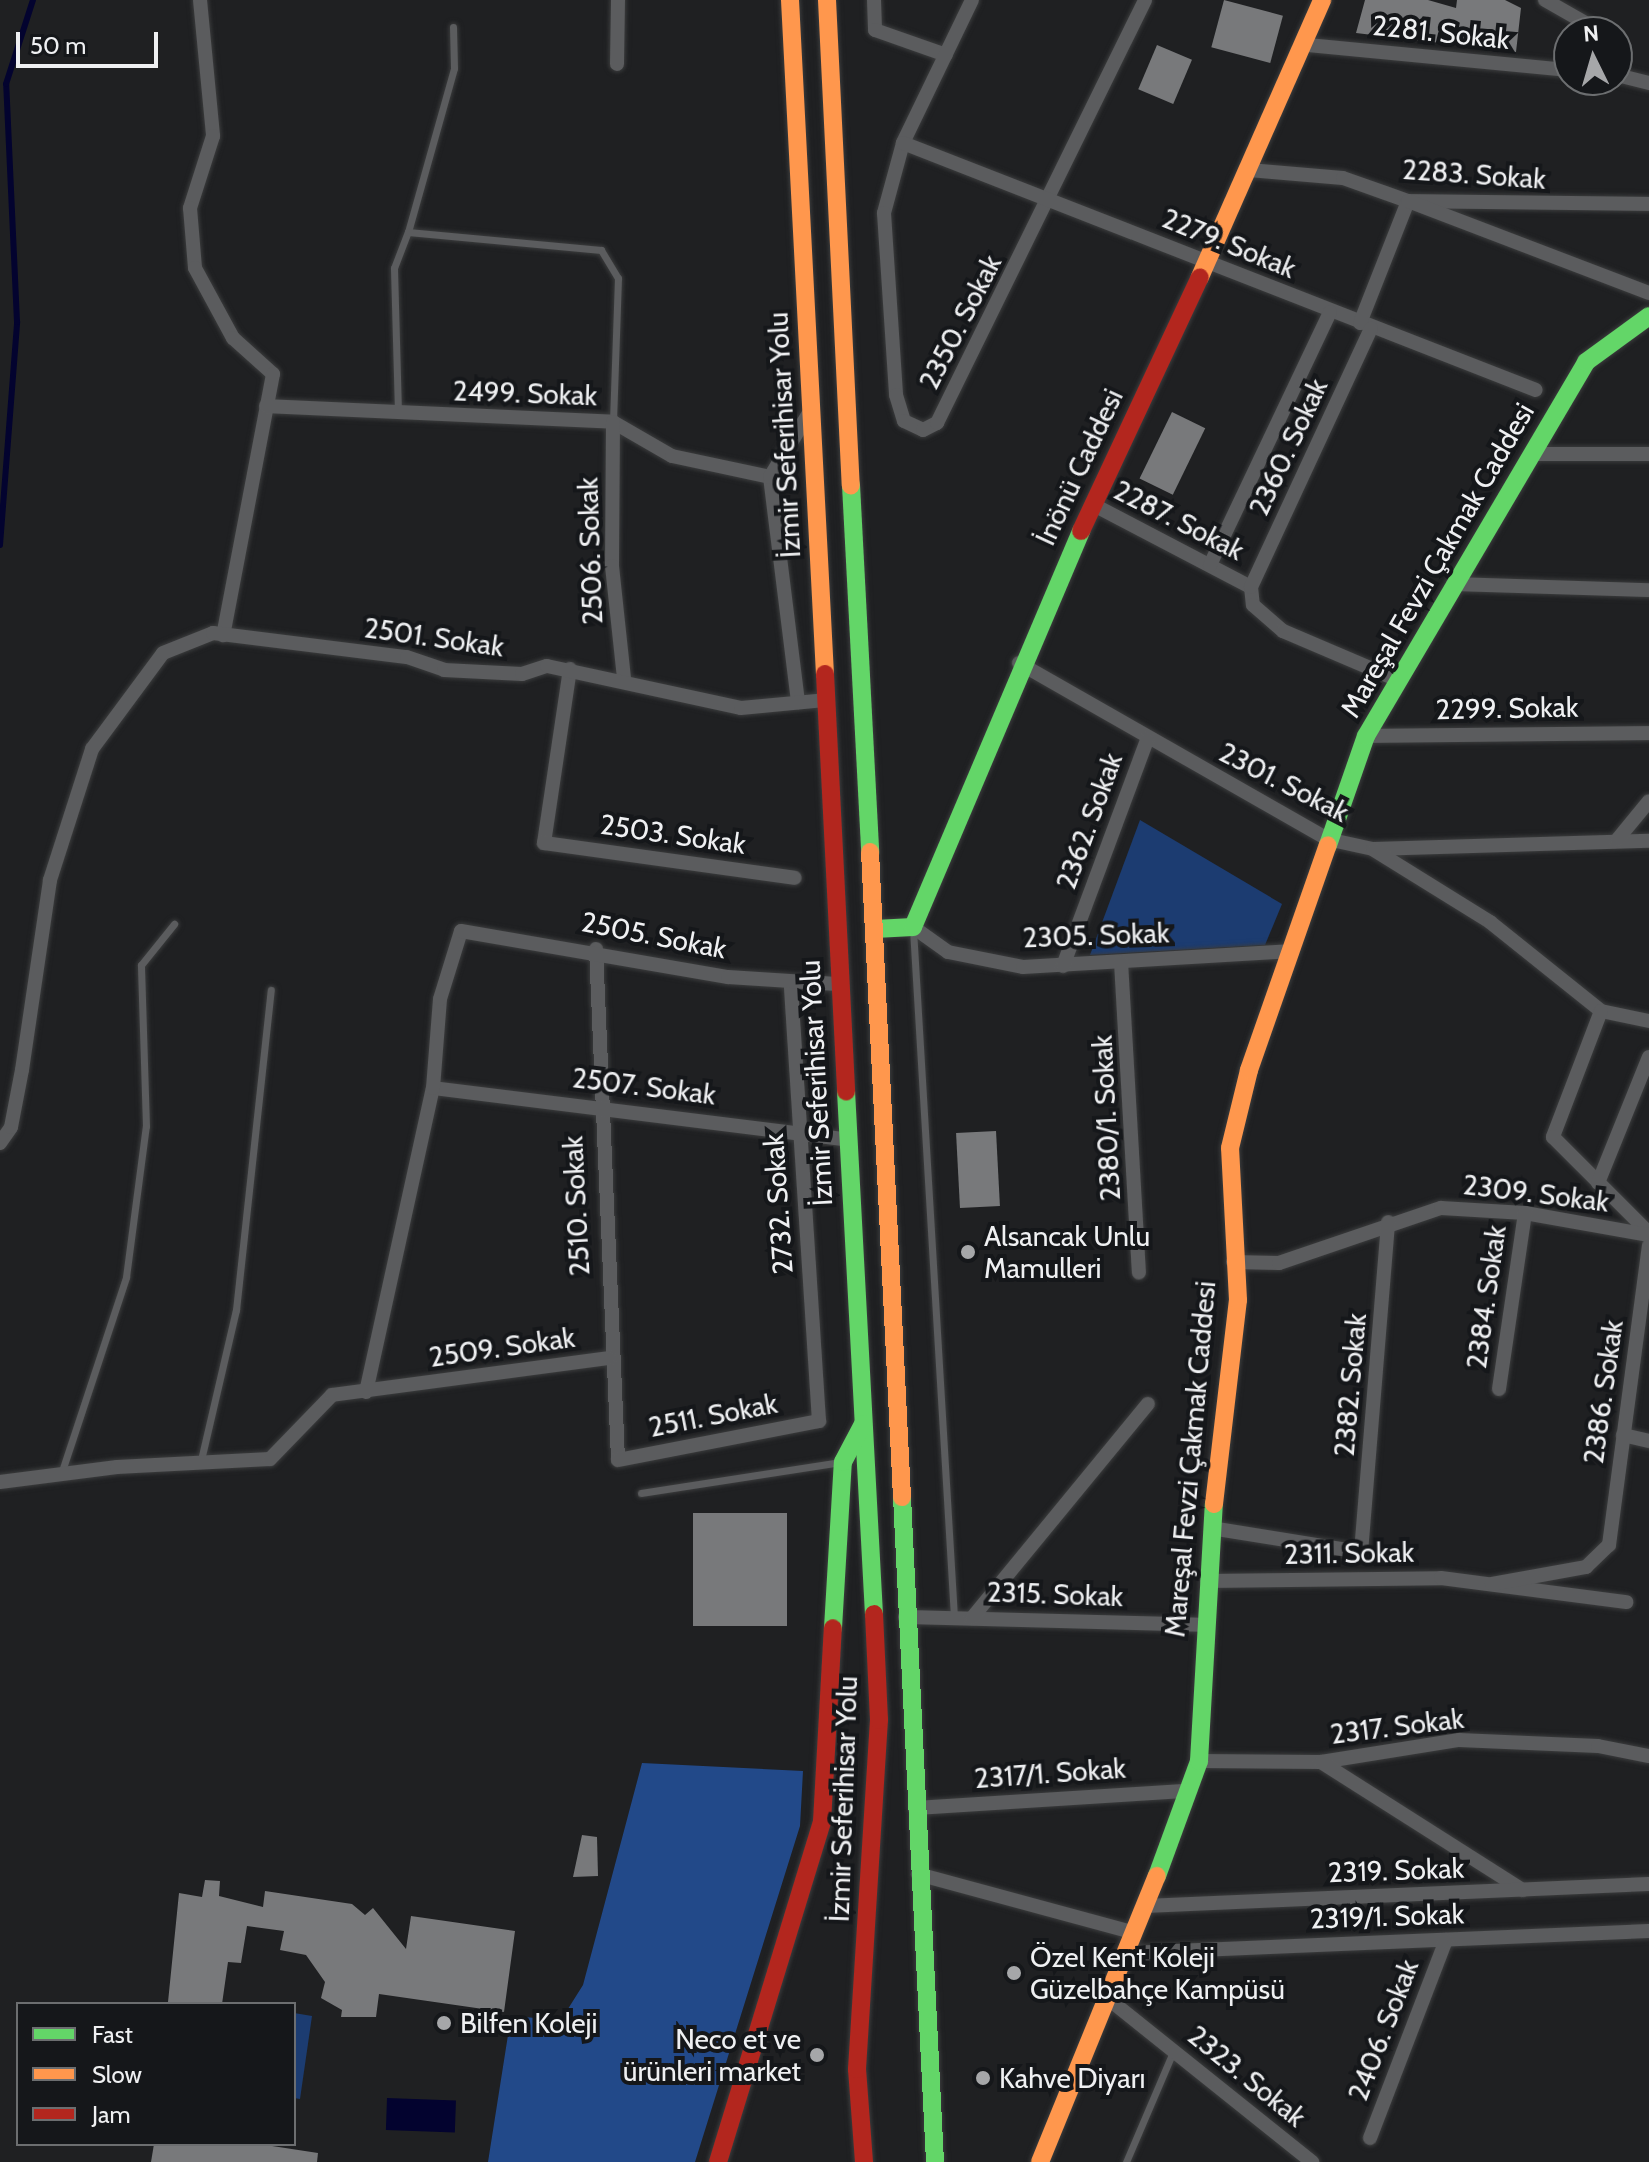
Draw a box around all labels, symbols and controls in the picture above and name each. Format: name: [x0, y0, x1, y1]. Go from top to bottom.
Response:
street label: 2281. Sokak: [1371, 8, 1511, 56]
scale bar: [20, 16, 162, 66]
north arrow: [1553, 16, 1633, 96]
text: N: [1582, 19, 1600, 48]
text: 50 m: [30, 31, 86, 60]
street label: 2283. Sokak: [1401, 152, 1547, 196]
street label: 2279. Sokak: [1157, 201, 1301, 285]
street label: 2350. Sokak: [912, 249, 1008, 395]
street label: İzmir Seferihisar Yolu: [761, 311, 807, 559]
street label: 2360. Sokak: [1242, 373, 1334, 521]
street label: 2499. Sokak: [452, 374, 598, 412]
street label: İnönü Caddesi: [1028, 384, 1130, 550]
street label: Mareşal Fevzi Çakmak Caddesi: [1333, 397, 1541, 723]
street label: 2287. Sokak: [1108, 473, 1250, 567]
street label: 2506. Sokak: [571, 477, 609, 625]
street label: 2501. Sokak: [362, 611, 506, 663]
street label: 2299. Sokak: [1435, 690, 1579, 726]
street label: 2301. Sokak: [1214, 735, 1354, 829]
street label: 2362. Sokak: [1049, 748, 1129, 894]
street label: 2503. Sokak: [598, 807, 748, 861]
street label: 2505. Sokak: [579, 905, 729, 965]
street label: 2305. Sokak: [1022, 916, 1170, 954]
street label: İzmir Seferihisar Yolu: [793, 959, 839, 1207]
street label: 2380/1. Sokak: [1085, 1034, 1127, 1202]
street label: 2507. Sokak: [570, 1061, 718, 1111]
street label: 2732. Sokak: [756, 1133, 800, 1275]
street label: 2510. Sokak: [556, 1135, 596, 1277]
street label: 2309. Sokak: [1461, 1167, 1611, 1219]
place label: Alsancak Unlu Mamulleri: [984, 1219, 1150, 1285]
street label: 2384. Sokak: [1459, 1223, 1513, 1371]
marker: Alsancak Unlu Mamulleri: [959, 1243, 977, 1261]
street label: Mareşal Fevzi Çakmak Caddesi: [1158, 1280, 1222, 1638]
street label: 2382. Sokak: [1327, 1312, 1373, 1458]
street label: 2386. Sokak: [1576, 1318, 1630, 1466]
street label: 2509. Sokak: [427, 1320, 577, 1374]
street label: 2511. Sokak: [646, 1386, 780, 1444]
street label: 2311. Sokak: [1284, 1535, 1414, 1571]
street label: 2315. Sokak: [986, 1575, 1124, 1613]
street label: İzmir Seferihisar Yolu: [822, 1675, 864, 1923]
street label: 2317. Sokak: [1328, 1701, 1466, 1751]
street label: 2317/1. Sokak: [973, 1751, 1127, 1795]
street label: 2319. Sokak: [1327, 1851, 1465, 1889]
street label: 2319/1. Sokak: [1309, 1897, 1465, 1935]
place label: Özel Kent Koleji Güzelbahçe Kampüsü: [1030, 1940, 1285, 2006]
street label: 2406. Sokak: [1341, 1955, 1425, 2105]
marker: Özel Kent Koleji Güzelbahçe Kampüsü: [1005, 1964, 1023, 1982]
legend: [16, 2002, 296, 2146]
place label: Bilfen Koleji: [460, 2006, 597, 2040]
marker: Bilfen Koleji: [435, 2014, 453, 2032]
street label: 2323. Sokak: [1181, 2018, 1313, 2134]
text: Fast: [92, 2020, 133, 2049]
place label: Neco et ve ürünleri market: [623, 2022, 801, 2088]
marker: Neco et ve ürünleri market: [808, 2046, 826, 2064]
text: Slow: [92, 2060, 142, 2089]
place label: Kahve Diyarı: [999, 2061, 1146, 2095]
marker: Kahve Diyarı: [974, 2069, 992, 2087]
text: Jam: [92, 2100, 130, 2129]

